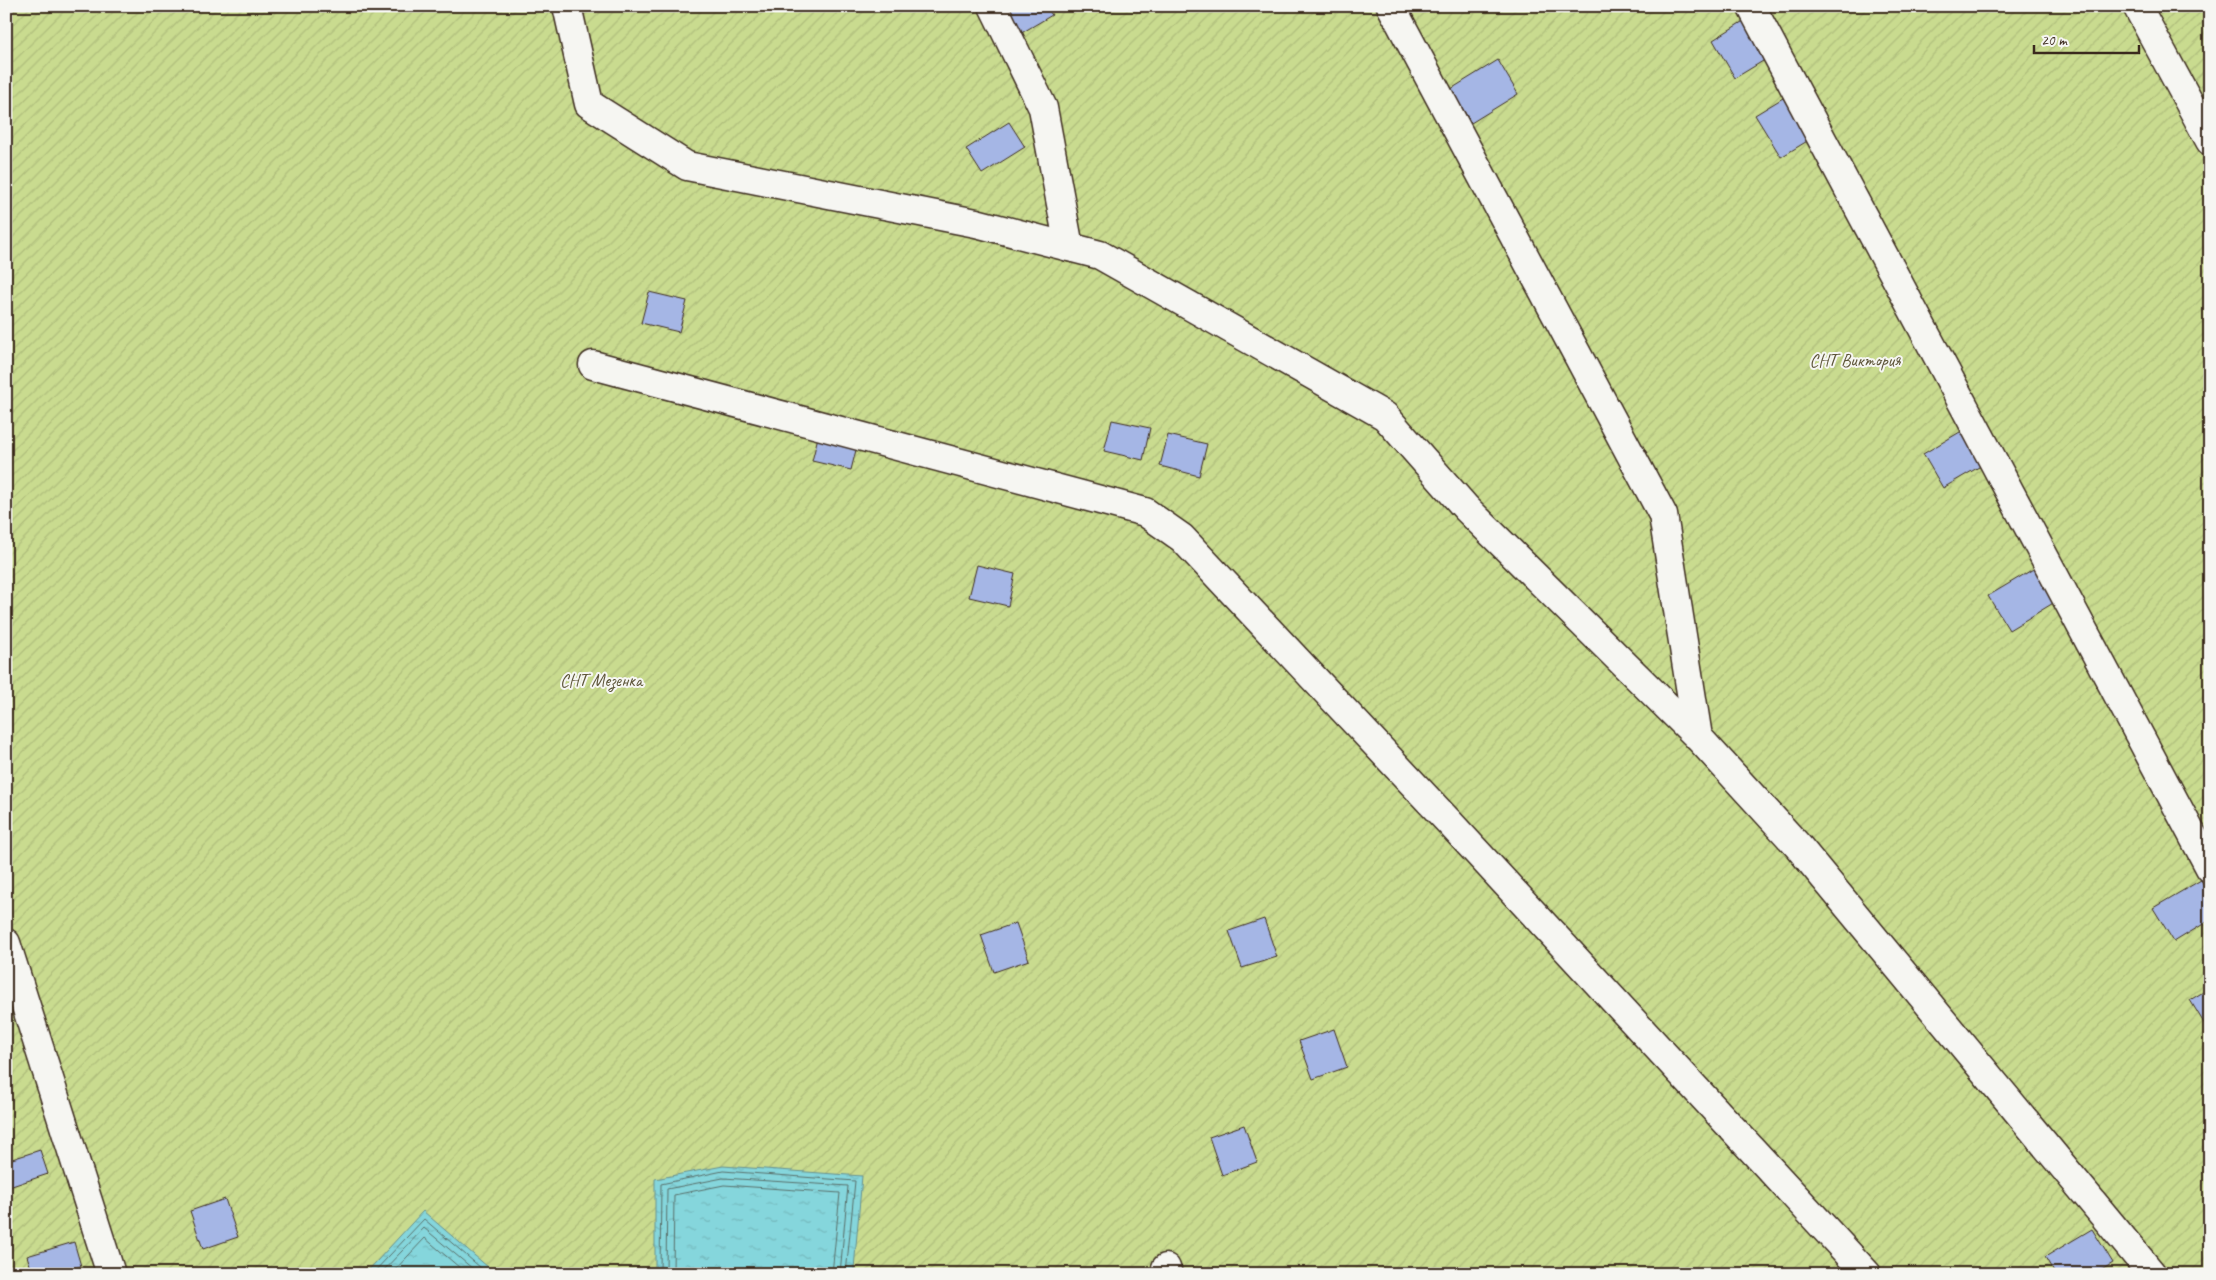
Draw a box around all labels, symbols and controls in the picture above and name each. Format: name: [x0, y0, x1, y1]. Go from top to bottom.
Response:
scale bar: [2034, 22, 2138, 54]
text: 20 m: [2041, 31, 2068, 50]
park label: СНТ Виктория: [1809, 349, 1902, 371]
park label: СНТ Мезенка: [560, 669, 644, 692]

